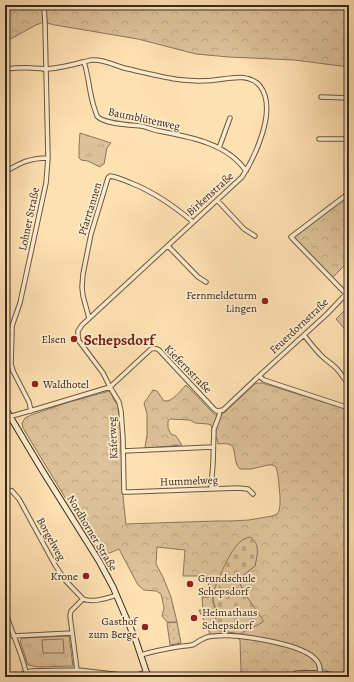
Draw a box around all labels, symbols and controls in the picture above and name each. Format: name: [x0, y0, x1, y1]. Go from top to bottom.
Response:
street label: Baumblütenweg: [107, 104, 182, 134]
street label: Birkenstraße: [183, 169, 237, 219]
street label: Pfarrtannen: [75, 181, 105, 237]
street label: Lohner Straße: [15, 186, 43, 252]
place label: Fernmeldeturm Lingen: [186, 288, 257, 316]
street label: Feuerdornstraße: [266, 295, 332, 357]
marker: Fernmeldeturm Lingen: [260, 296, 270, 306]
district label: Schepsdorf: [84, 330, 156, 350]
place label: Elsen: [41, 332, 66, 347]
marker: Elsen: [69, 334, 79, 344]
street label: Kiefernstraße: [161, 341, 215, 397]
place label: Waldhotel: [42, 377, 89, 392]
marker: Waldhotel: [30, 379, 40, 389]
street label: Käferweg: [104, 416, 122, 460]
street label: Hummelweg: [160, 472, 219, 490]
street label: Nordhorner Straße: [63, 492, 121, 574]
street label: Borgelweg: [33, 515, 69, 564]
place label: Krone: [51, 569, 78, 584]
marker: Krone: [81, 571, 91, 581]
place label: Grundschule Schepsdorf: [198, 571, 256, 599]
marker: Grundschule Schepsdorf: [185, 579, 195, 589]
place label: Heimathaus Schepsdorf: [202, 605, 257, 633]
marker: Heimathaus Schepsdorf: [189, 613, 199, 623]
place label: Gasthof zum Berge: [89, 614, 138, 642]
marker: Gasthof zum Berge: [140, 622, 150, 632]

